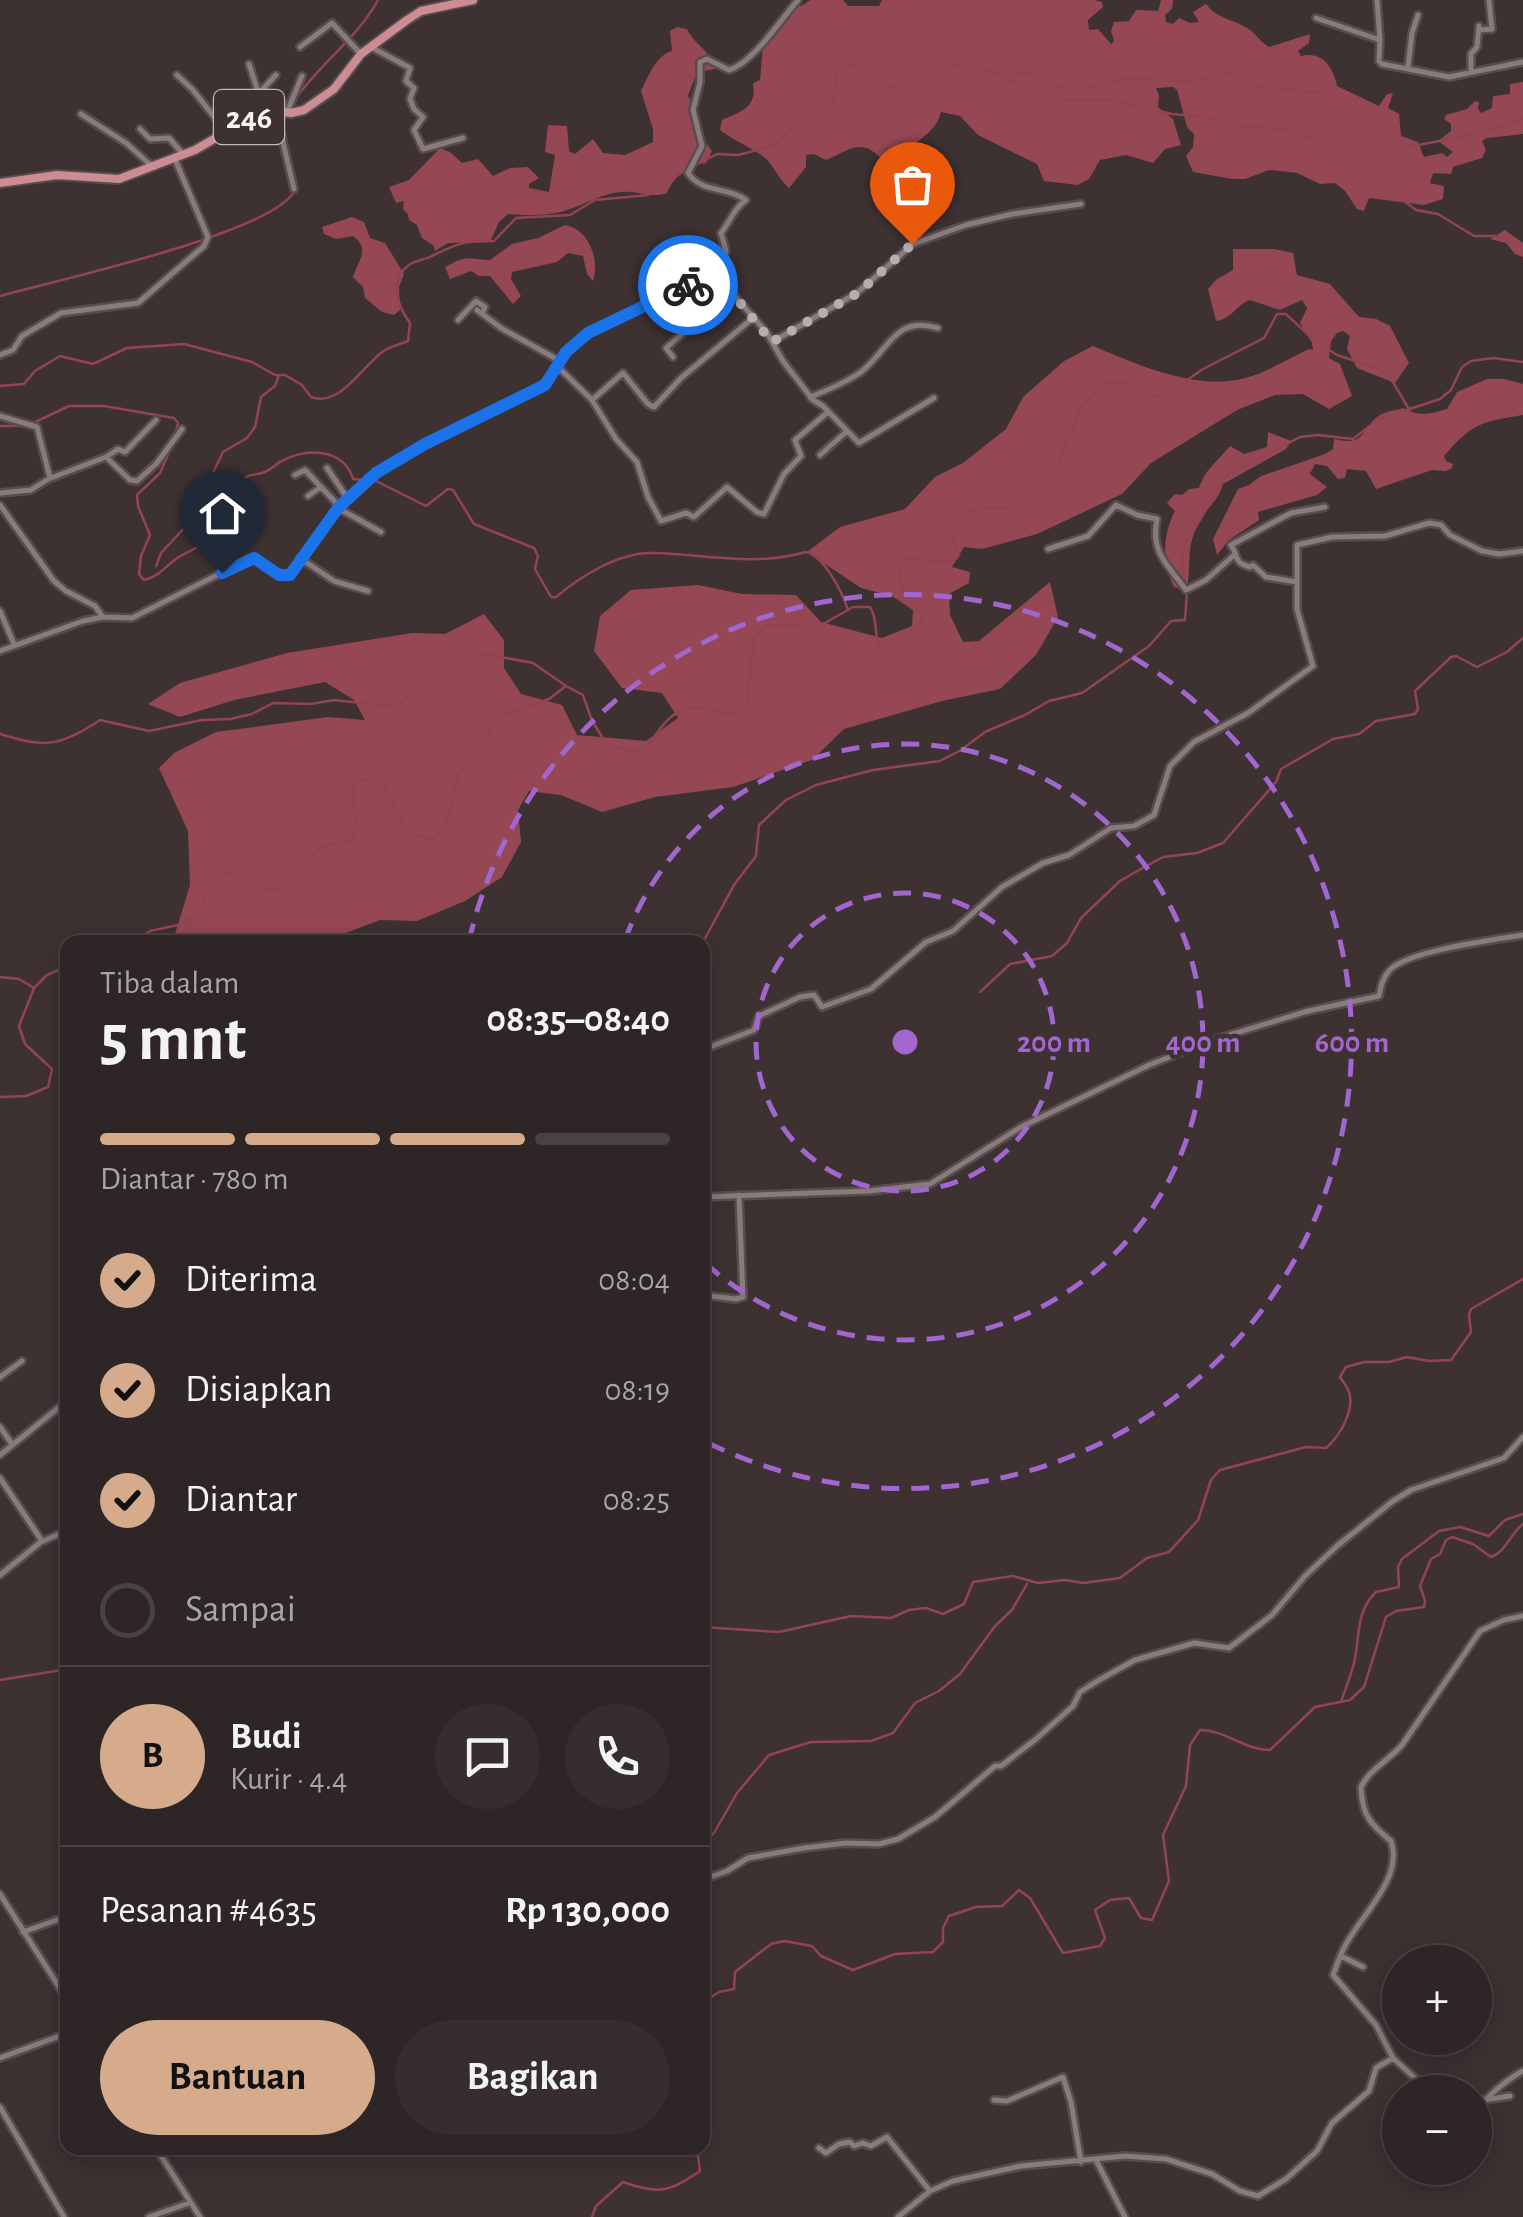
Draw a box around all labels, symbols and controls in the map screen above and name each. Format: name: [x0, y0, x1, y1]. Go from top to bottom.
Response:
road number: 246: [214, 90, 284, 144]
pin: [870, 142, 955, 245]
icon: bag: [885, 157, 940, 212]
courier: [638, 235, 738, 335]
icon: bike: [661, 258, 716, 313]
pin: [180, 471, 265, 574]
icon: home: [195, 486, 250, 541]
text: Tiba dalam: [100, 967, 239, 999]
text: 08:35–08:40: [486, 1001, 670, 1039]
text: 5 mnt: [100, 1007, 246, 1072]
centre of rings: [887, 1024, 923, 1060]
text: 200 m: [1017, 1028, 1091, 1058]
text: 400 m: [1165, 1028, 1241, 1058]
text: 600 m: [1315, 1028, 1389, 1058]
text: Diantar · 780 m: [100, 1163, 289, 1195]
icon: check: [100, 1253, 155, 1308]
text: Diterima: [185, 1261, 317, 1299]
text: 08:04: [598, 1264, 670, 1296]
icon: check: [100, 1363, 155, 1418]
text: Disiapkan: [185, 1371, 332, 1409]
text: 08:19: [605, 1374, 670, 1406]
icon: check: [100, 1473, 155, 1528]
text: Diantar: [185, 1481, 297, 1519]
text: 08:25: [603, 1484, 670, 1516]
text: Sampai: [185, 1591, 296, 1629]
button: chat: [435, 1704, 540, 1809]
button: phone: [565, 1704, 670, 1809]
text: Budi: [230, 1718, 302, 1756]
text: B: [141, 1737, 164, 1775]
text: Kurir · 4.4: [230, 1763, 347, 1795]
text: Pesanan #4635: [100, 1892, 317, 1930]
text: Rp 130,000: [505, 1892, 670, 1930]
map controls: [1382, 1945, 1492, 2185]
button: +: [1382, 1945, 1492, 2055]
button: Bantuan: [100, 2020, 375, 2135]
button: Bagikan: [395, 2020, 670, 2135]
button: −: [1382, 2075, 1492, 2185]

